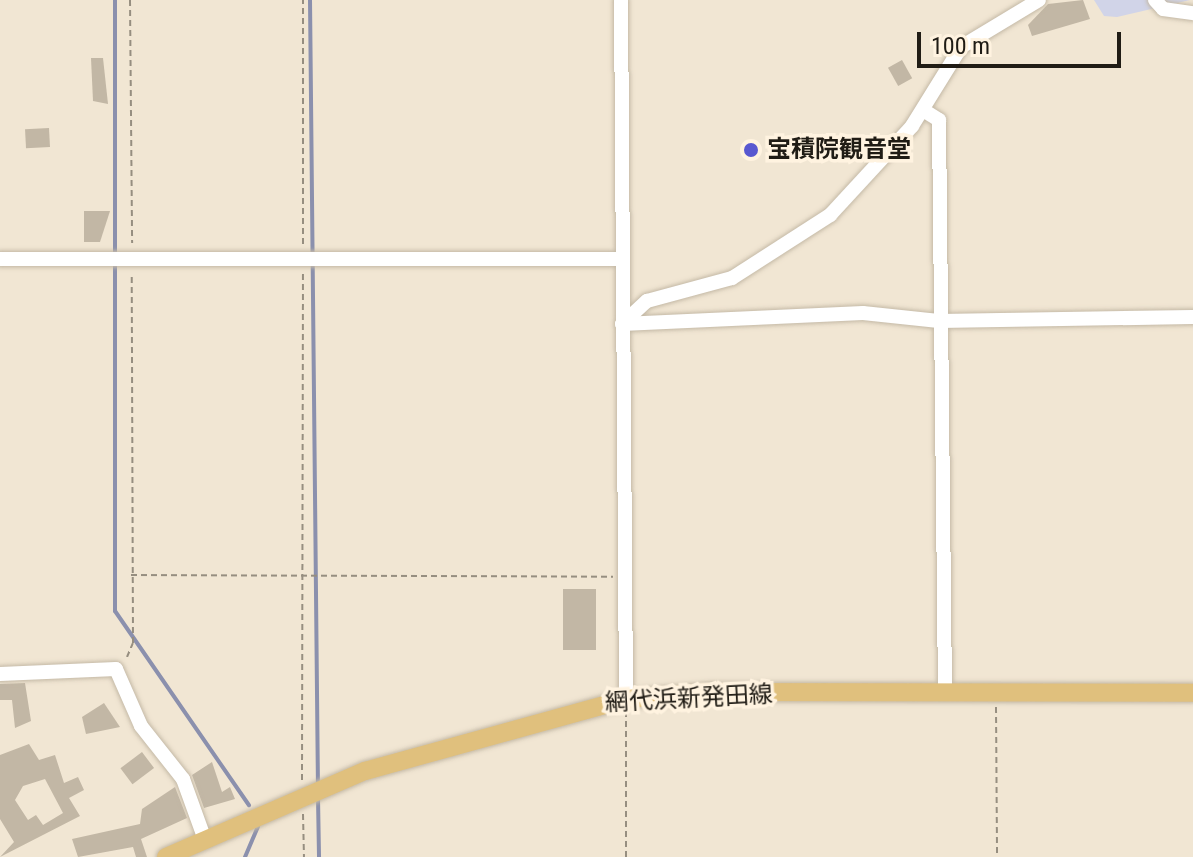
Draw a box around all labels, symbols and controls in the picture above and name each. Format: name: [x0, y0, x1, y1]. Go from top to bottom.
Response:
scale bar: [921, 16, 1125, 66]
text: 100 m: [931, 32, 990, 60]
place label: 宝積院観音堂: [767, 136, 911, 164]
marker: 宝積院観音堂: [742, 141, 760, 159]
street label: 網代浜新発田線: [604, 680, 774, 718]

